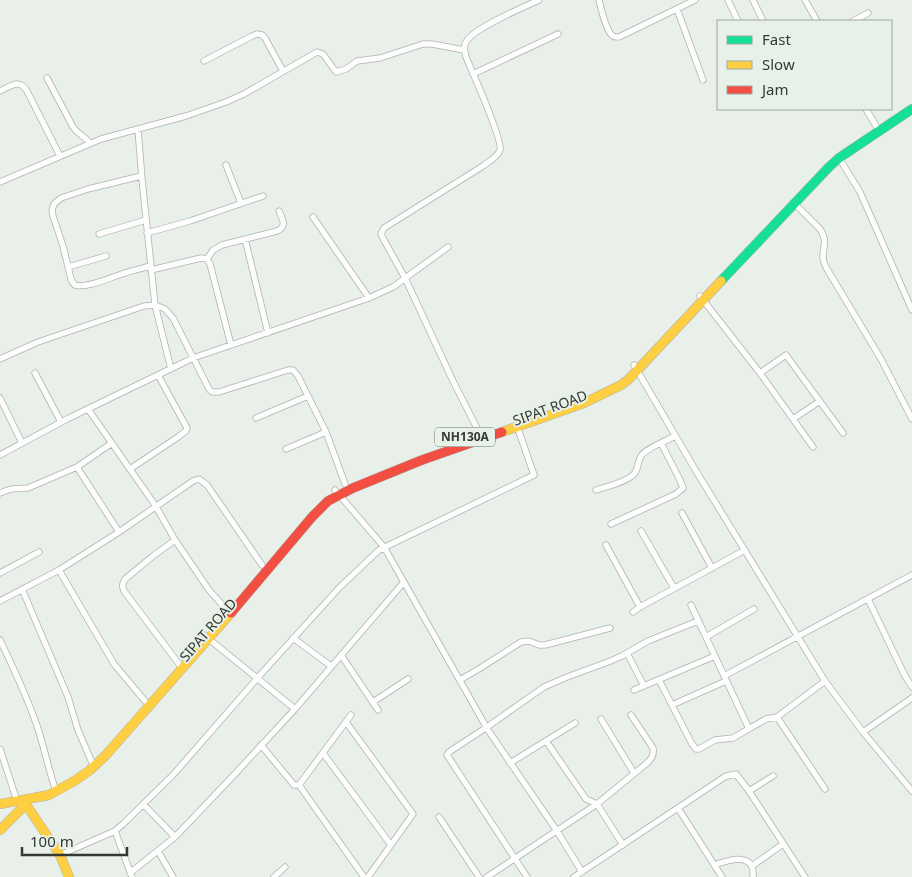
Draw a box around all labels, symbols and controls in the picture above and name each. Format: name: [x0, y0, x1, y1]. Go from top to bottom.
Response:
legend: [717, 20, 892, 110]
text: Fast: [762, 29, 791, 49]
text: Slow: [762, 54, 795, 74]
text: Jam: [760, 79, 789, 99]
street label: SIPAT ROAD: [510, 385, 590, 430]
road number: NH130A: [435, 428, 495, 447]
street label: SIPAT ROAD: [175, 594, 240, 665]
scale bar: [22, 824, 128, 856]
text: 100 m: [30, 831, 74, 851]

